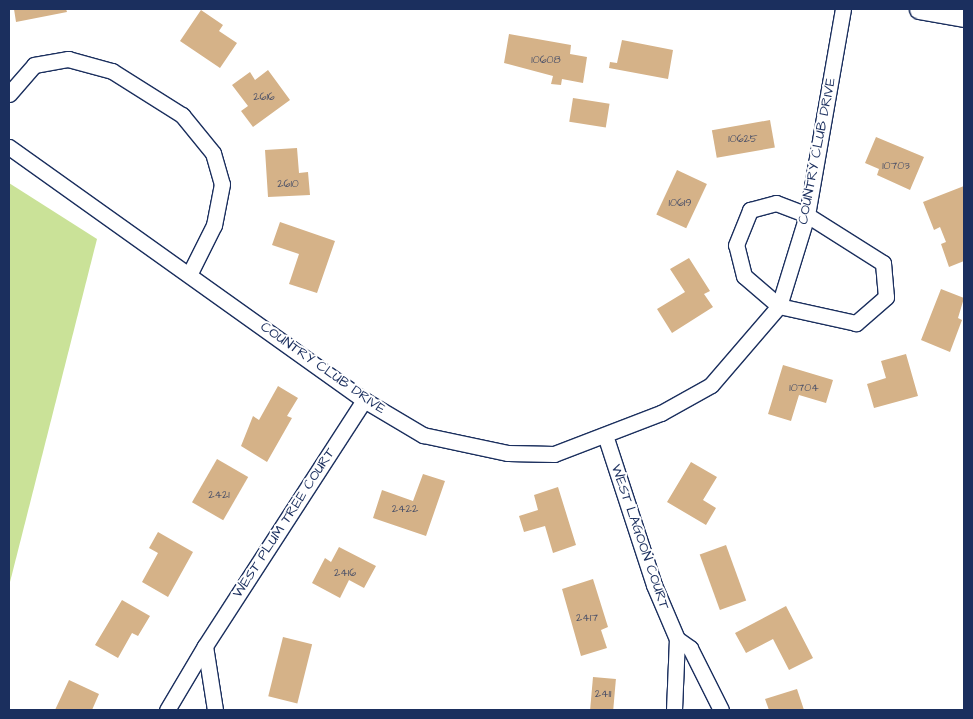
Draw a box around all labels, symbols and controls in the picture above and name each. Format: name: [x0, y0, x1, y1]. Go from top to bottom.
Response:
house number: 10608: [531, 53, 561, 67]
street label: COUNTRY CLUB DRIVE: [795, 76, 839, 226]
house number: 2616: [253, 90, 275, 104]
house number: 10625: [728, 132, 758, 146]
house number: 10703: [882, 159, 910, 173]
house number: 2610: [277, 177, 299, 191]
house number: 10619: [669, 196, 691, 210]
street label: COUNTRY CLUB DRIVE: [257, 318, 389, 418]
house number: 10704: [789, 381, 819, 395]
street label: WEST PLUM TREE COURT: [229, 445, 339, 601]
street label: WEST LAGOON COURT: [607, 462, 673, 612]
house number: 2421: [208, 488, 230, 502]
house number: 2422: [392, 502, 418, 516]
house number: 2416: [334, 566, 356, 580]
house number: 2417: [576, 611, 598, 625]
house number: 2411: [595, 687, 611, 701]

